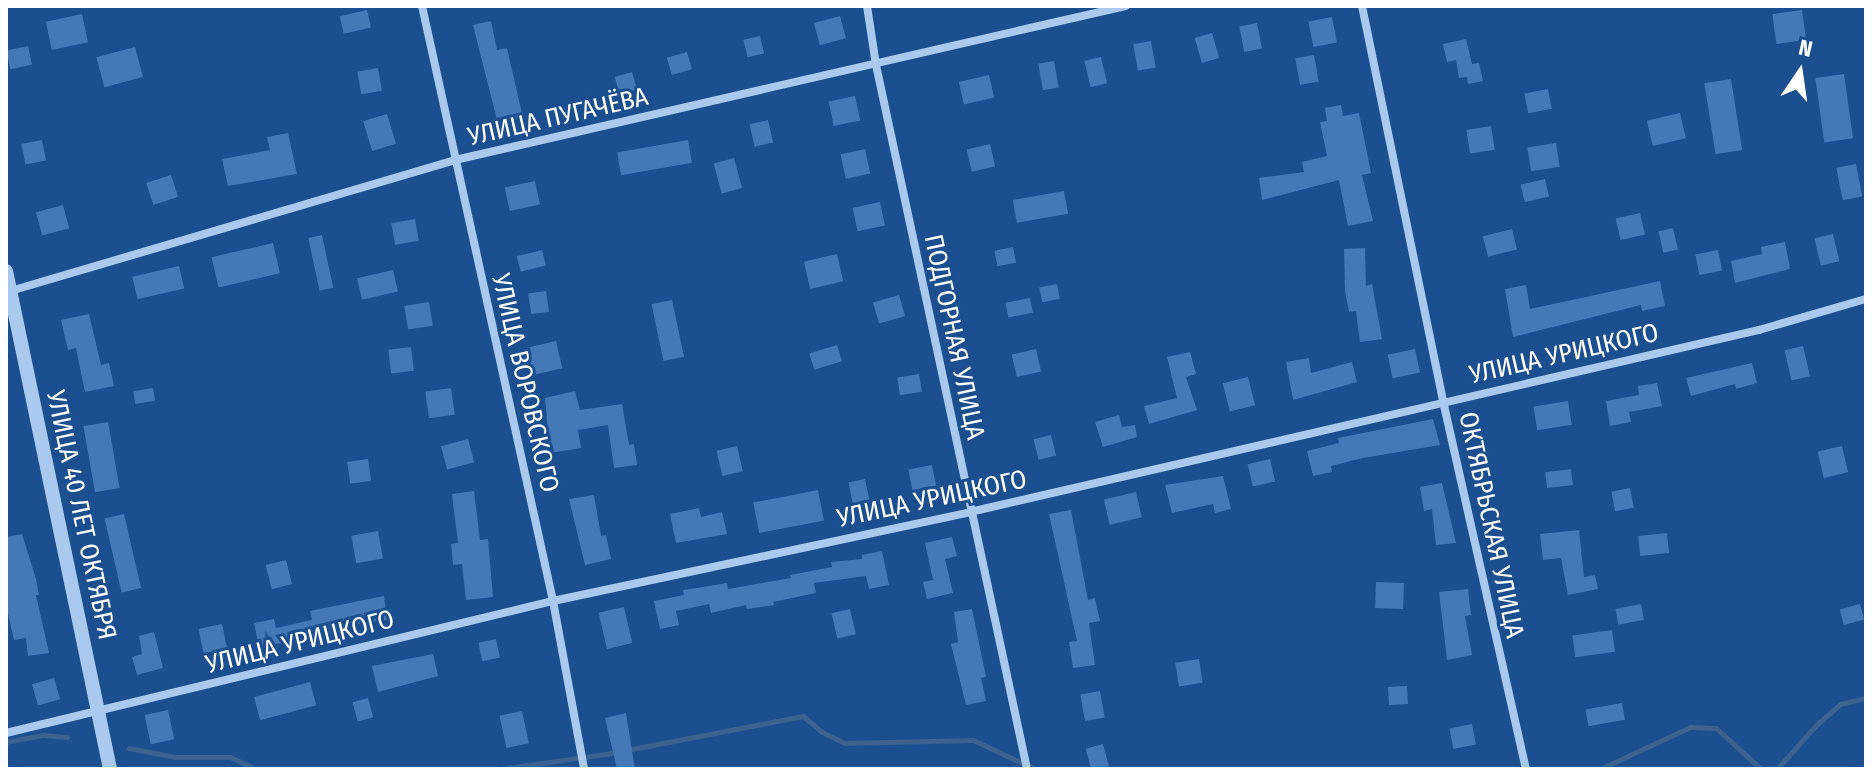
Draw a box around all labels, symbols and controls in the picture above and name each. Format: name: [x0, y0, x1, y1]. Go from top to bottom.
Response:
north arrow: [1760, 32, 1840, 112]
text: N: [1796, 33, 1815, 63]
street label: УЛИЦА ПУГАЧЁВА: [465, 81, 651, 153]
street label: ПОДГОРНАЯ УЛИЦА: [917, 232, 991, 442]
street label: УЛИЦА ВОРОВСКОГО: [485, 271, 565, 495]
street label: УЛИЦА УРИЦКОГО: [1466, 317, 1662, 391]
street label: УЛИЦА 40 ЛЕТ ОКТЯБРЯ: [39, 387, 123, 643]
street label: ОКТЯБРЬСКАЯ УЛИЦА: [1452, 409, 1530, 641]
street label: УЛИЦА УРИЦКОГО: [834, 464, 1030, 534]
street label: УЛИЦА УРИЦКОГО: [203, 604, 397, 680]

